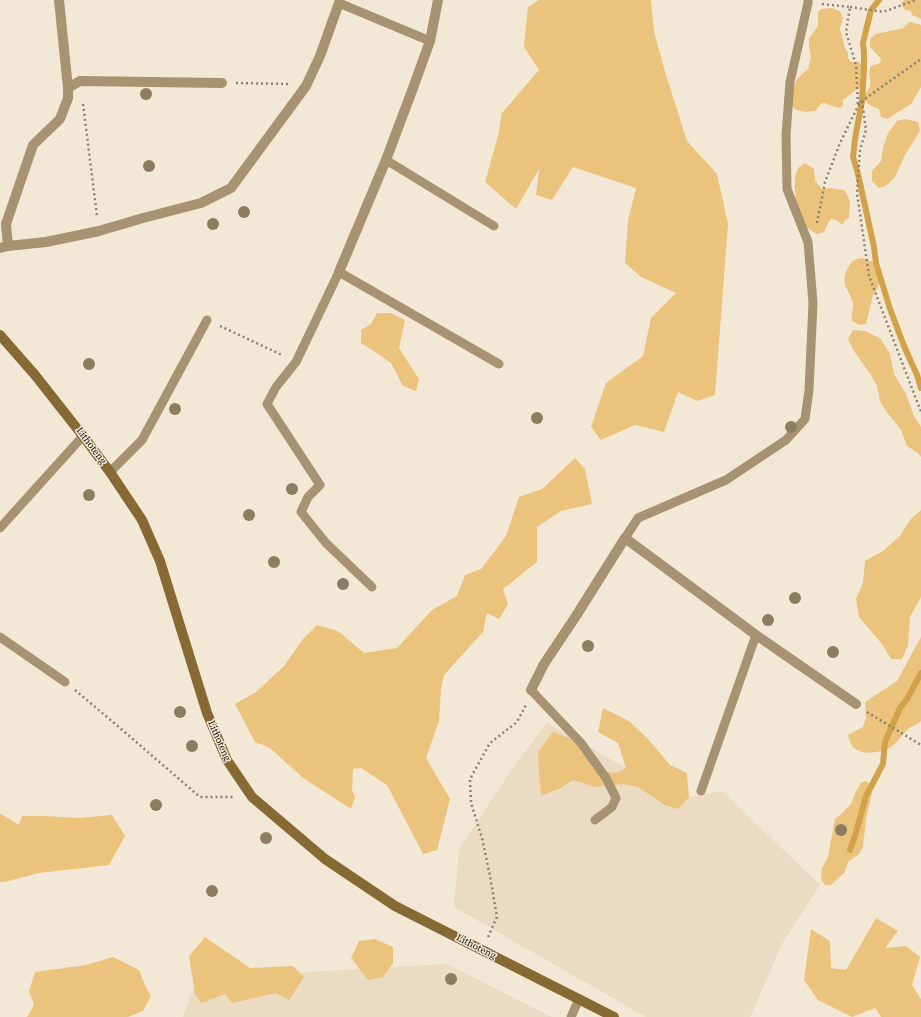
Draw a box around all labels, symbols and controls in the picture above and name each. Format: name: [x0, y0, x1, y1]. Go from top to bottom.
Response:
street label: Lithoteng: [73, 425, 109, 467]
street label: Lithoteng: [205, 719, 233, 763]
street label: Lithoteng: [454, 932, 498, 962]

